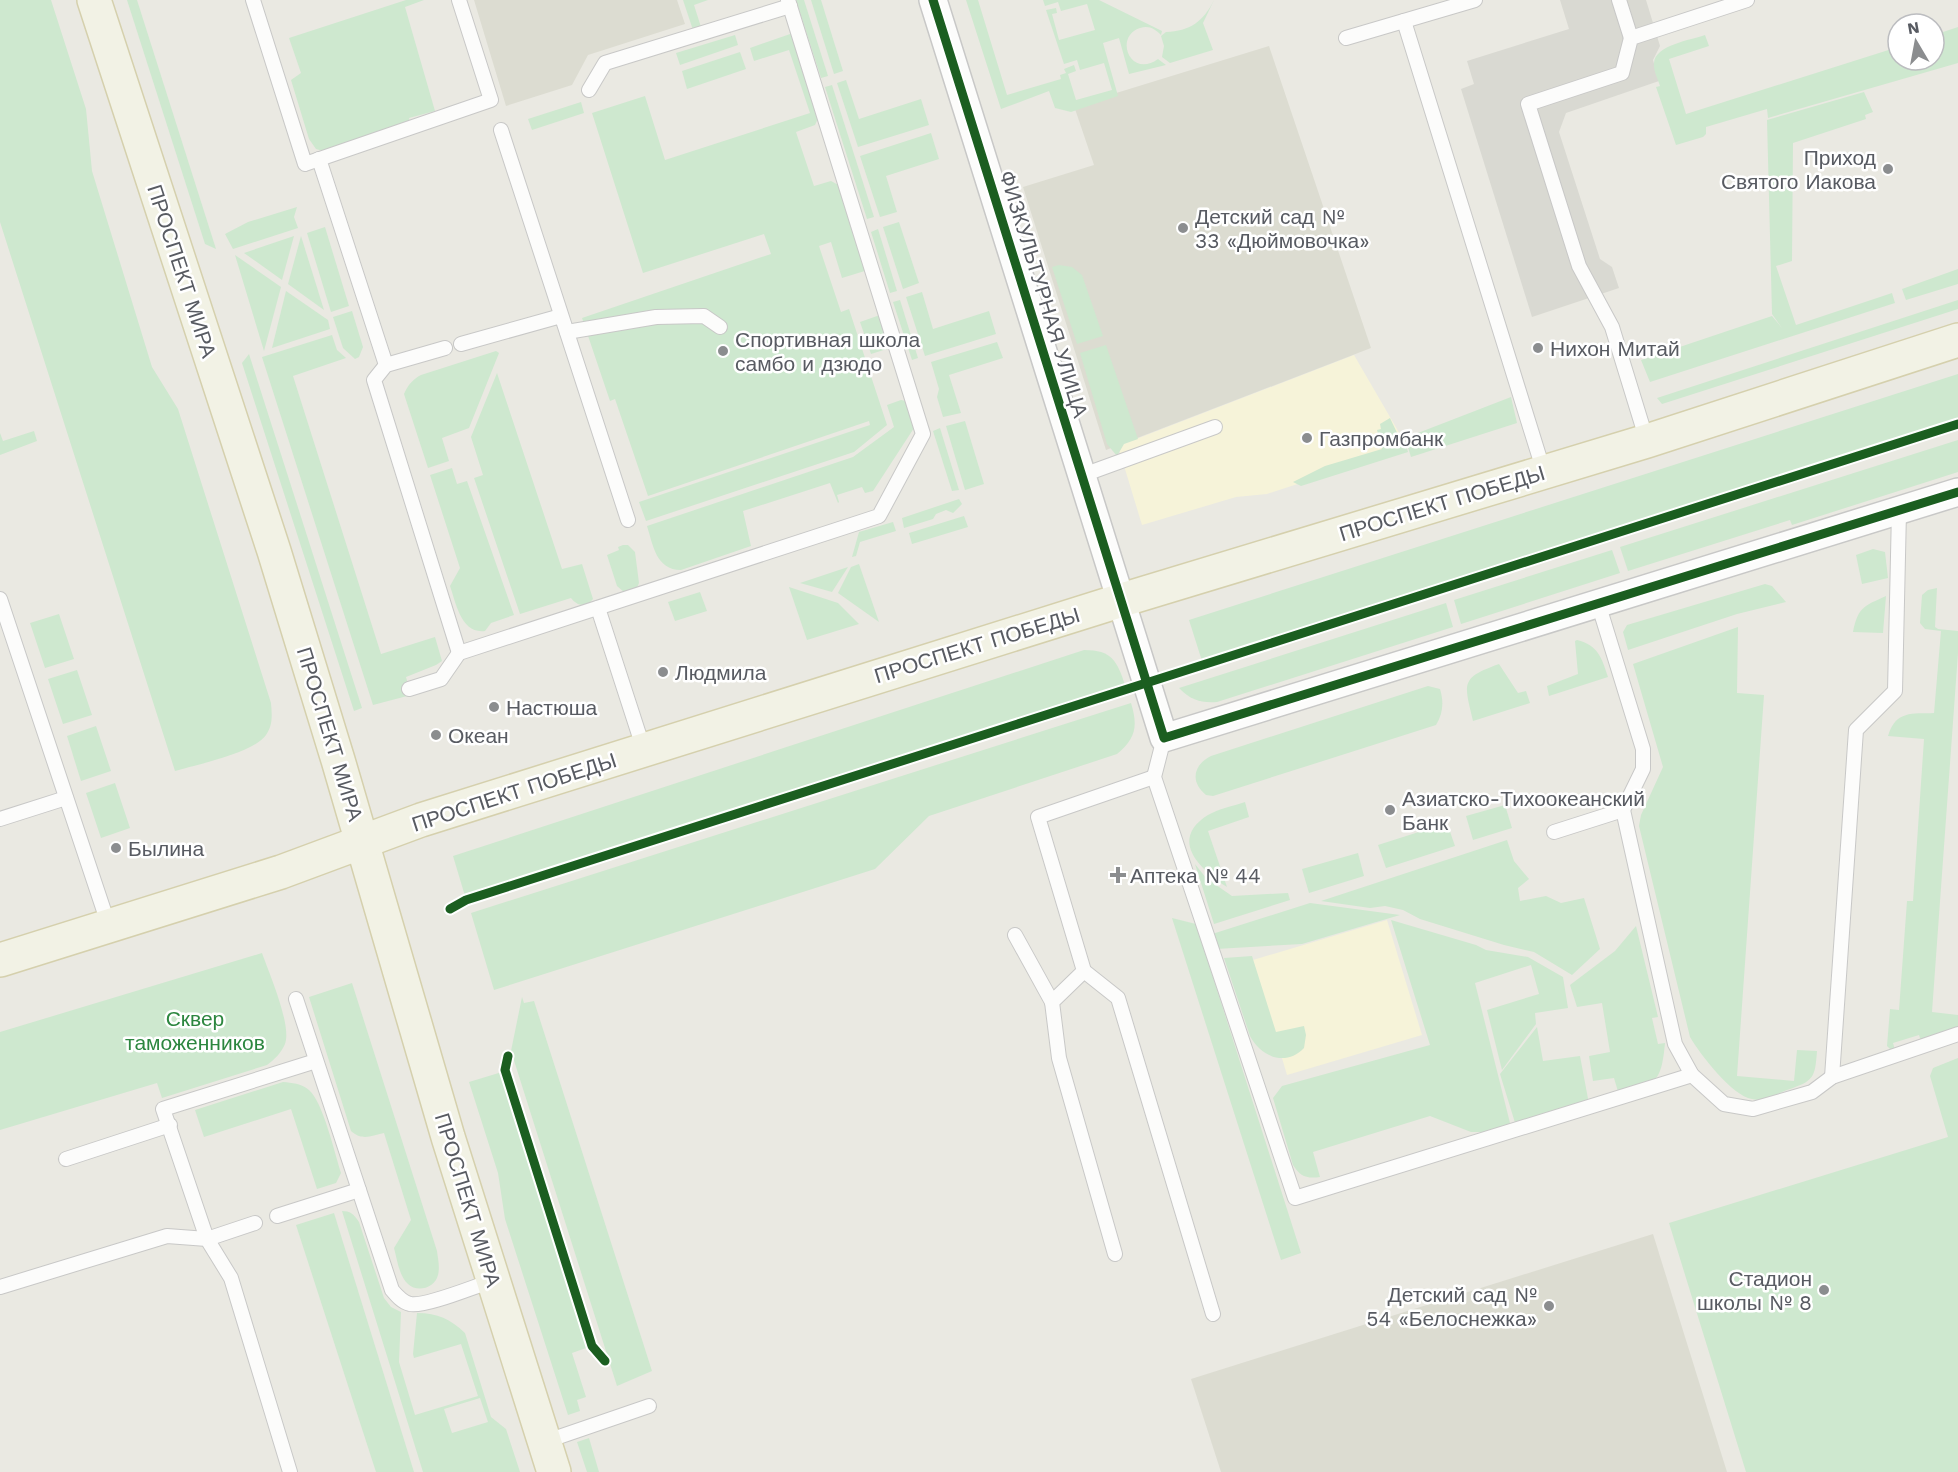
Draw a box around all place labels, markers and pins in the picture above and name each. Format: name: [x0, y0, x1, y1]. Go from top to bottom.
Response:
place label: Приход Святого Иакова: [1721, 145, 1876, 194]
marker: Приход Святого Иакова: [1881, 162, 1895, 176]
place label: Детский сад № 33 «Дюймовочка»: [1195, 204, 1370, 253]
marker: Детский сад № 33 «Дюймовочка»: [1176, 221, 1190, 235]
place label: Спортивная школа самбо и дзюдо: [735, 327, 920, 376]
place label: Нихон Митай: [1550, 336, 1680, 361]
marker: Нихон Митай: [1531, 341, 1545, 355]
marker: Спортивная школа самбо и дзюдо: [716, 344, 730, 358]
place label: Газпромбанк: [1319, 426, 1444, 451]
marker: Газпромбанк: [1300, 431, 1314, 445]
place label: Людмила: [675, 660, 767, 685]
marker: Людмила: [656, 665, 670, 679]
place label: Настюша: [506, 695, 598, 720]
marker: Настюша: [487, 700, 501, 714]
place label: Океан: [448, 723, 509, 748]
marker: Океан: [429, 728, 443, 742]
place label: Азиатско-Тихоокеанский Банк: [1402, 786, 1645, 835]
marker: Азиатско-Тихоокеанский Банк: [1383, 803, 1397, 817]
place label: Былина: [128, 836, 204, 861]
marker: Былина: [109, 841, 123, 855]
place label: Аптека № 44: [1130, 863, 1261, 888]
marker: Аптека № 44: [1111, 868, 1125, 882]
place label: Стадион школы № 8: [1697, 1266, 1812, 1315]
place label: Детский сад № 54 «Белоснежка»: [1366, 1282, 1537, 1331]
marker: Стадион школы № 8: [1817, 1283, 1831, 1297]
marker: Детский сад № 54 «Белоснежка»: [1542, 1299, 1556, 1313]

